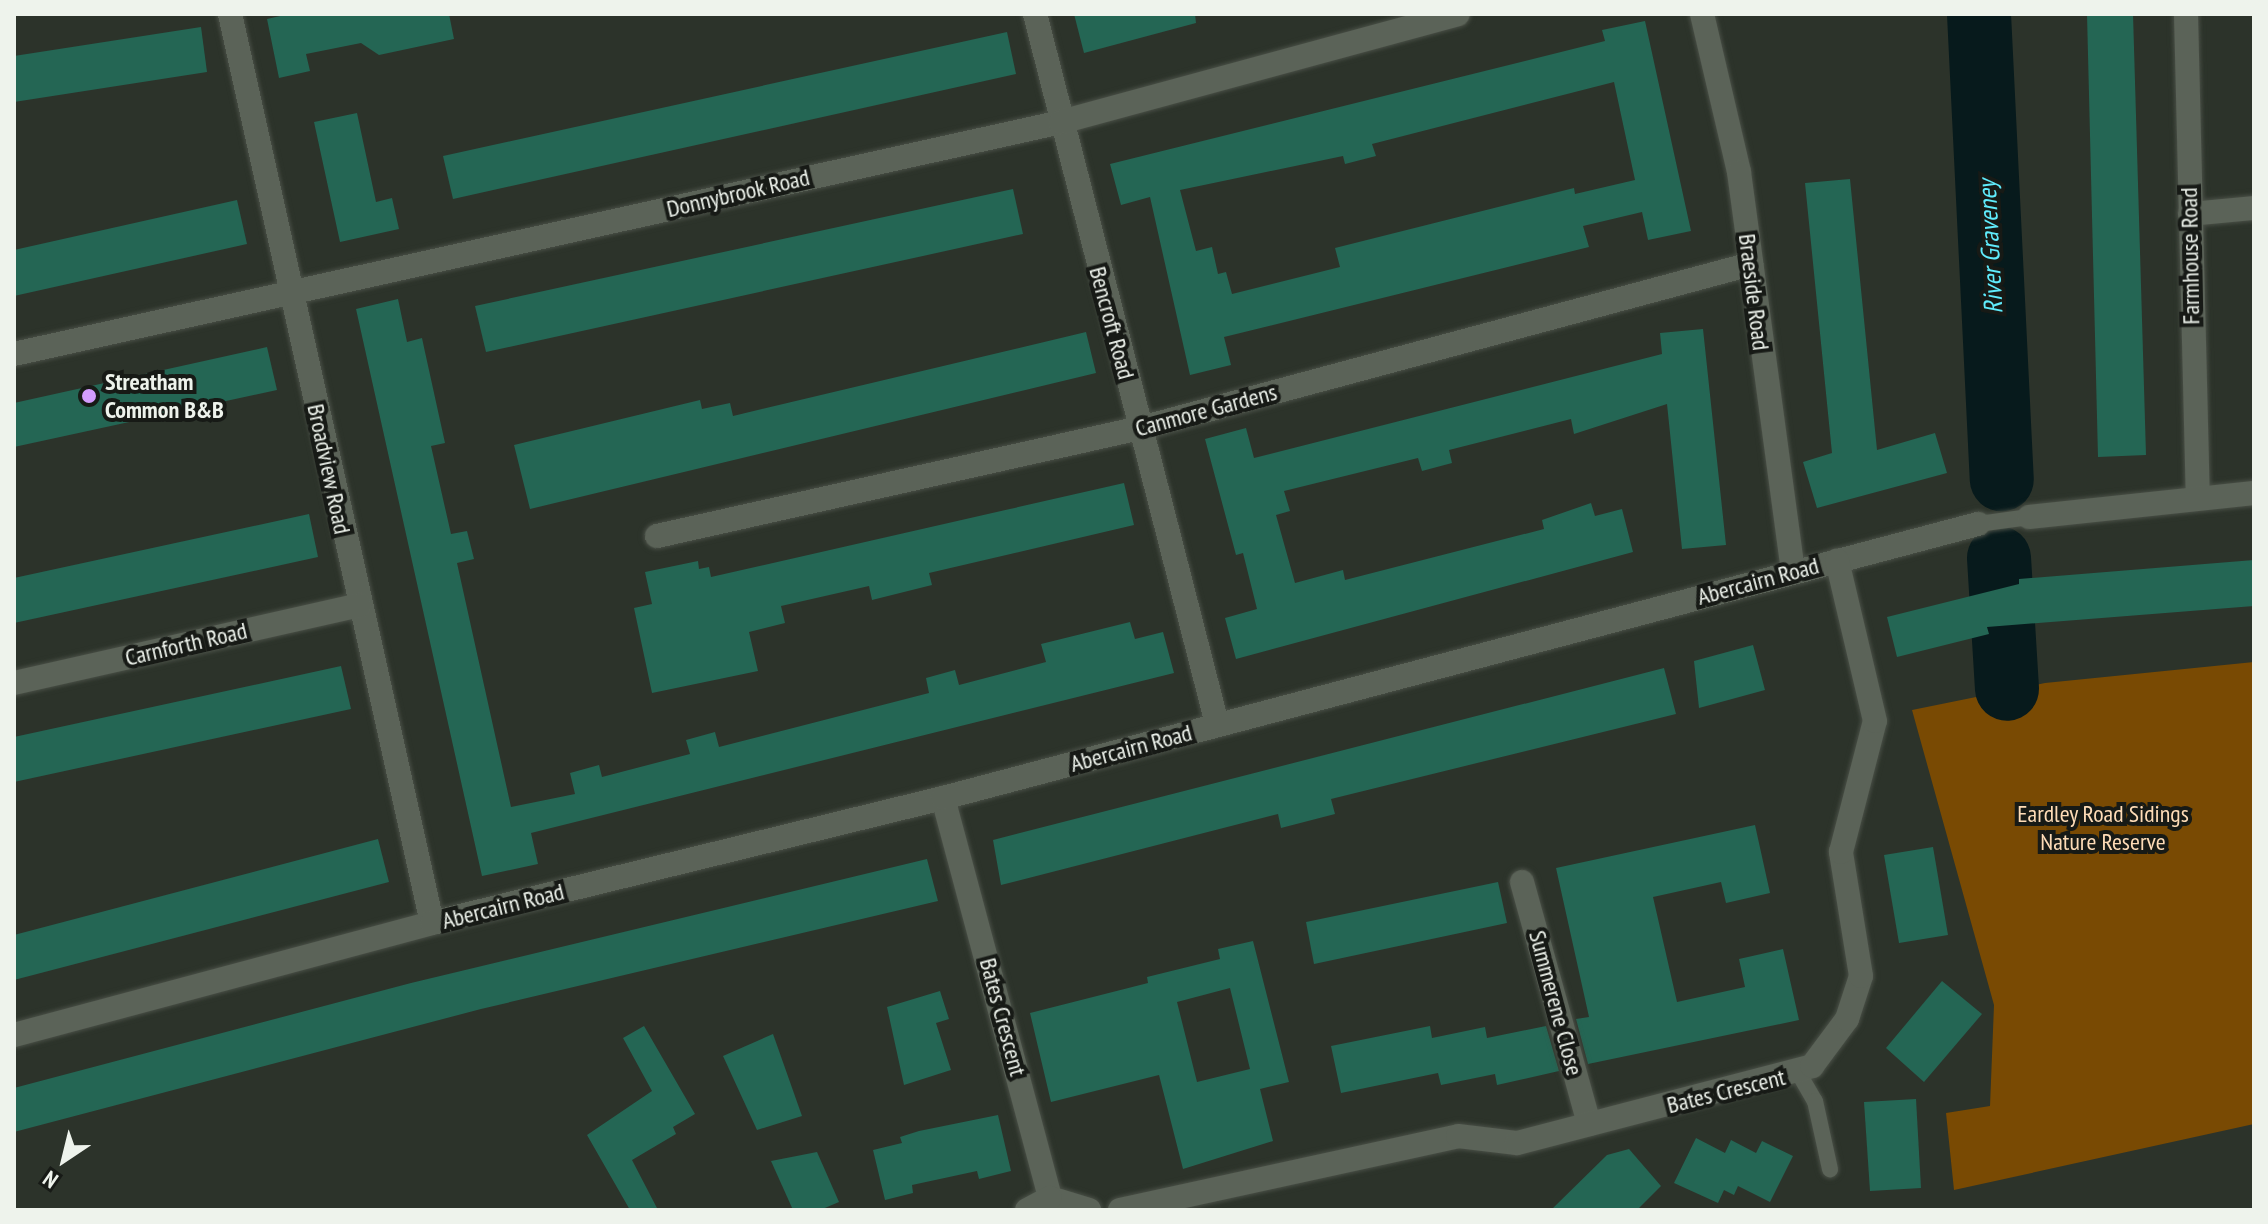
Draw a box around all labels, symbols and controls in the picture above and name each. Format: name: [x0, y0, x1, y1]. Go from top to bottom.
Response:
street label: Donnybrook Road: [664, 163, 812, 223]
water label: River Graveney: [1971, 179, 2009, 315]
street label: Farmhouse Road: [2174, 187, 2206, 325]
street label: Braeside Road: [1733, 232, 1775, 352]
street label: Bencroft Road: [1083, 263, 1141, 383]
place label: Streatham Common B&B: [105, 368, 224, 424]
street label: Canmore Gardens: [1132, 377, 1280, 443]
marker: Streatham Common B&B: [80, 387, 98, 405]
street label: Broadview Road: [301, 401, 357, 537]
street label: Abercairn Road: [1694, 551, 1822, 611]
street label: Carnforth Road: [122, 616, 250, 672]
street label: Abercairn Road: [1067, 718, 1195, 778]
park label: Eardley Road Sidings Nature Reserve: [2017, 800, 2189, 856]
street label: Abercairn Road: [439, 877, 567, 935]
street label: Summerene Close: [1523, 927, 1589, 1079]
street label: Bates Crescent: [973, 955, 1033, 1079]
street label: Bates Crescent: [1664, 1062, 1788, 1120]
north arrow: [24, 1120, 104, 1200]
text: N: [37, 1165, 63, 1195]

